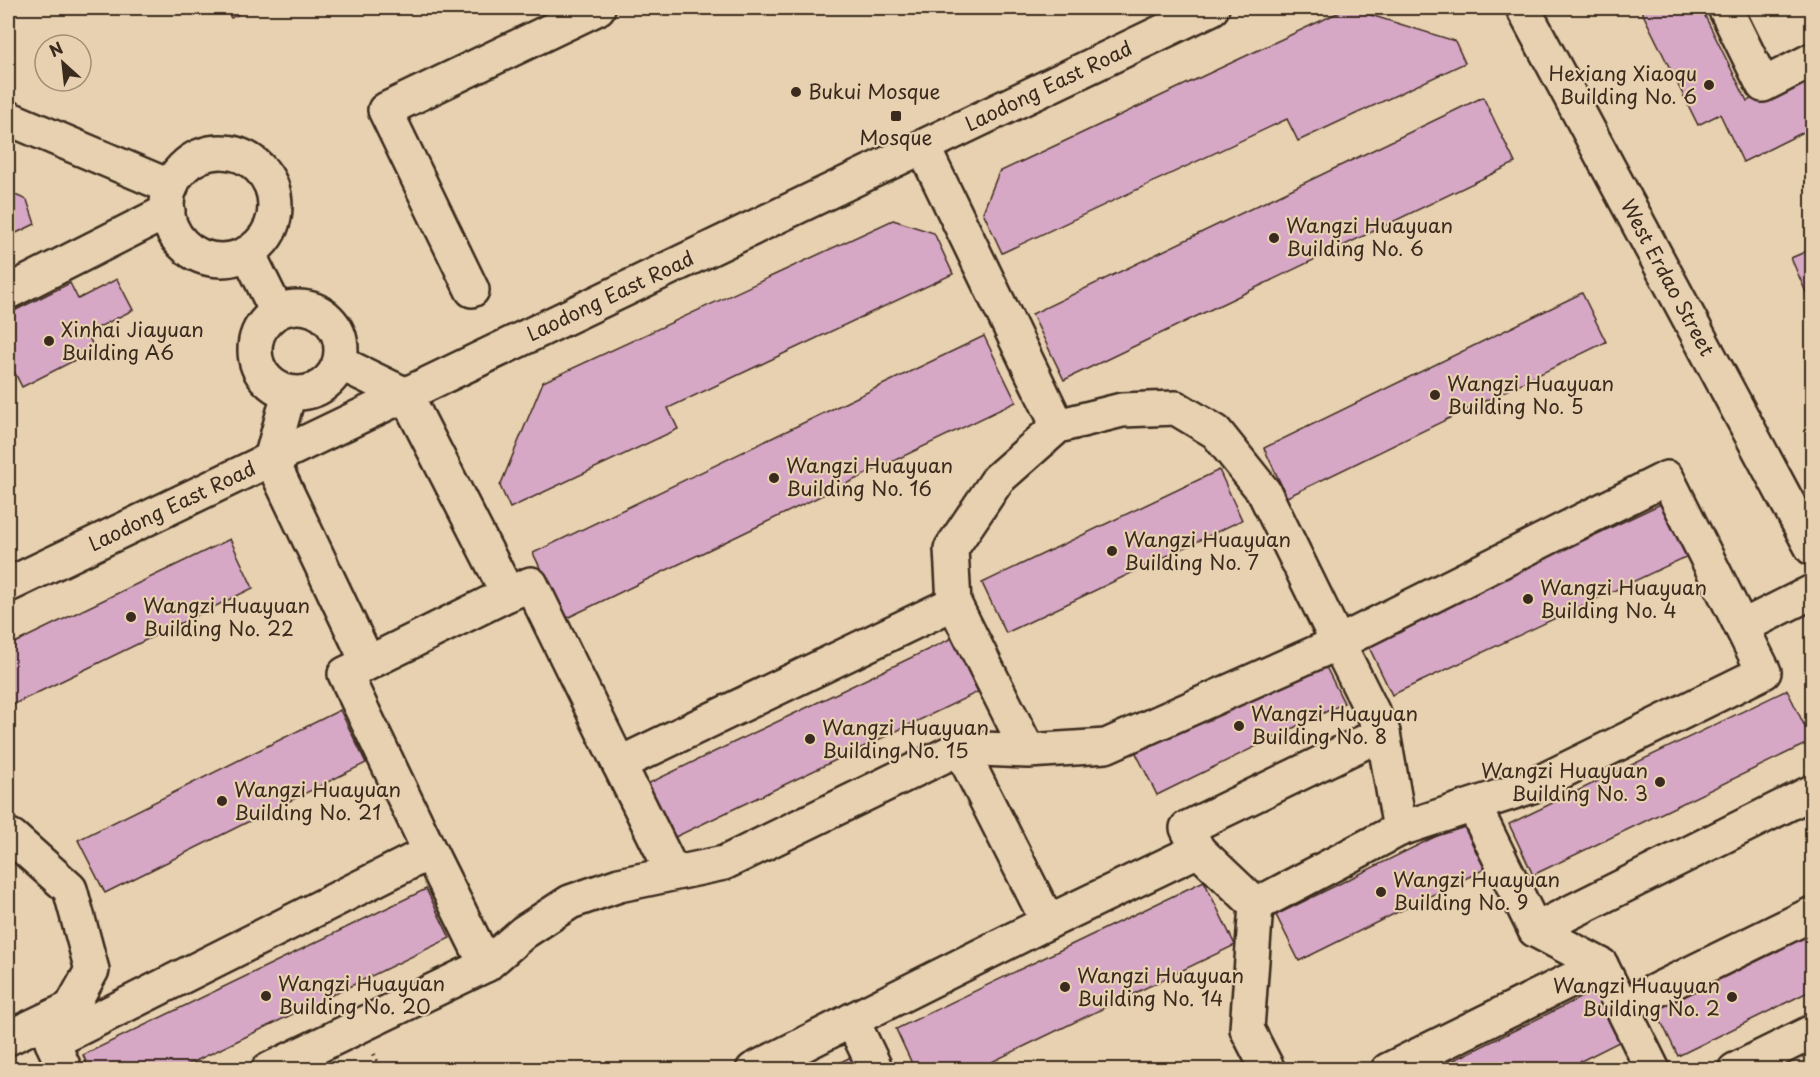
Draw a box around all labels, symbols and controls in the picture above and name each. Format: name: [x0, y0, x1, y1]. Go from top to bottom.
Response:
street label: Laodong East Road: [960, 32, 1137, 138]
north arrow: [33, 33, 93, 93]
text: N: [45, 35, 67, 62]
place label: Hexiang Xiaoqu Building No. 6: [1549, 58, 1697, 111]
place label: Bukui Mosque: [808, 76, 941, 106]
marker: Hexiang Xiaoqu Building No. 6: [1702, 78, 1716, 92]
marker: Bukui Mosque: [789, 85, 803, 99]
marker: Mosque: [889, 109, 903, 123]
place label: Mosque: [860, 122, 933, 152]
street label: West Erdao Street: [1614, 193, 1723, 361]
place label: Wangzi Huayuan Building No. 6: [1286, 210, 1453, 263]
marker: Wangzi Huayuan Building No. 6: [1267, 231, 1281, 245]
street label: Laodong East Road: [521, 243, 699, 348]
place label: Xinhai Jiayuan Building A6: [61, 314, 204, 367]
marker: Xinhai Jiayuan Building A6: [42, 334, 56, 348]
place label: Wangzi Huayuan Building No. 5: [1447, 368, 1614, 421]
marker: Wangzi Huayuan Building No. 5: [1428, 388, 1442, 402]
place label: Wangzi Huayuan Building No. 16: [786, 450, 953, 503]
street label: Laodong East Road: [83, 453, 260, 558]
marker: Wangzi Huayuan Building No. 16: [767, 471, 781, 485]
place label: Wangzi Huayuan Building No. 7: [1124, 524, 1291, 577]
marker: Wangzi Huayuan Building No. 7: [1105, 544, 1119, 558]
place label: Wangzi Huayuan Building No. 4: [1540, 572, 1707, 625]
place label: Wangzi Huayuan Building No. 22: [143, 590, 310, 643]
marker: Wangzi Huayuan Building No. 4: [1521, 592, 1535, 606]
marker: Wangzi Huayuan Building No. 22: [124, 610, 138, 624]
place label: Wangzi Huayuan Building No. 8: [1251, 698, 1418, 751]
place label: Wangzi Huayuan Building No. 15: [822, 712, 989, 765]
marker: Wangzi Huayuan Building No. 8: [1232, 719, 1246, 733]
marker: Wangzi Huayuan Building No. 15: [803, 732, 817, 746]
place label: Wangzi Huayuan Building No. 3: [1481, 755, 1648, 808]
place label: Wangzi Huayuan Building No. 21: [234, 774, 401, 827]
marker: Wangzi Huayuan Building No. 3: [1653, 775, 1667, 789]
marker: Wangzi Huayuan Building No. 21: [215, 794, 229, 808]
place label: Wangzi Huayuan Building No. 9: [1393, 864, 1560, 917]
marker: Wangzi Huayuan Building No. 9: [1374, 885, 1388, 899]
place label: Wangzi Huayuan Building No. 14: [1077, 960, 1244, 1013]
place label: Wangzi Huayuan Building No. 20: [278, 968, 445, 1021]
place label: Wangzi Huayuan Building No. 2: [1553, 970, 1720, 1023]
marker: Wangzi Huayuan Building No. 14: [1058, 980, 1072, 994]
marker: Wangzi Huayuan Building No. 20: [259, 989, 273, 1003]
marker: Wangzi Huayuan Building No. 2: [1725, 990, 1739, 1004]

